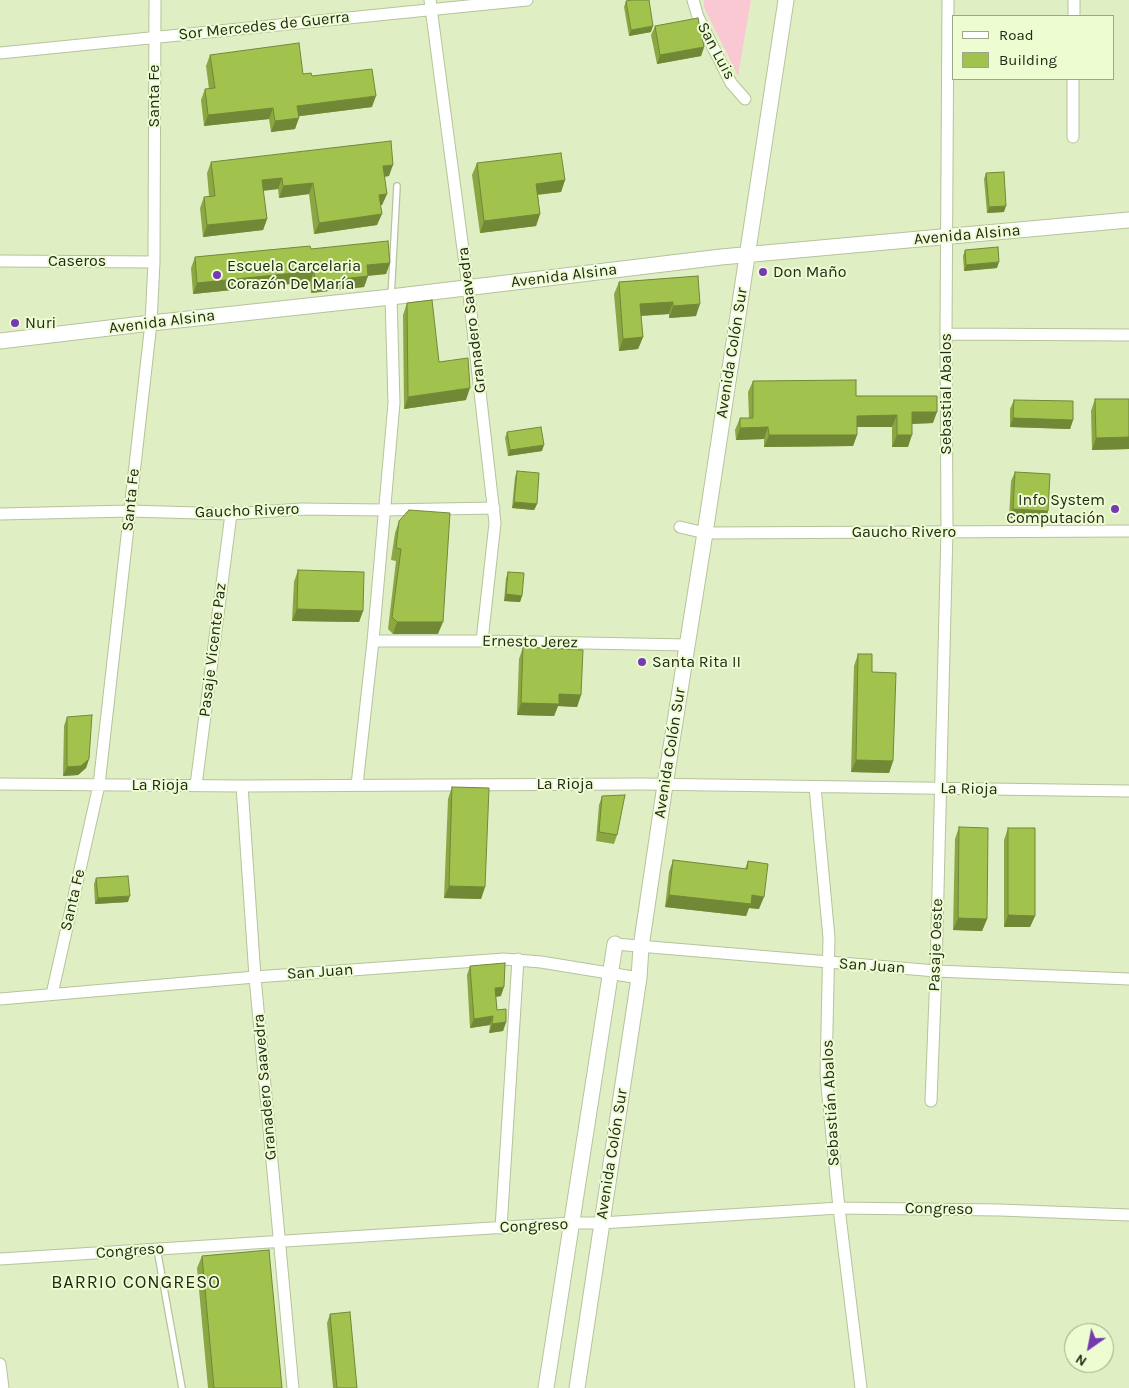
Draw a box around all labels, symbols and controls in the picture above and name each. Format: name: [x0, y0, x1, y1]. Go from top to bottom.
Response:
street label: Sor Mercedes de Guerra: [177, 7, 351, 45]
legend: [952, 15, 1114, 80]
street label: San Luis: [693, 19, 739, 83]
text: Road: [999, 26, 1034, 44]
text: Building: [999, 51, 1057, 69]
street label: Santa Fe: [144, 65, 164, 127]
street label: Avenida Alsina: [913, 221, 1021, 249]
street label: Granadero Saavedra: [454, 246, 490, 394]
street label: Caseros: [48, 251, 106, 271]
place label: Escuela Carcelaria Corazón De María: [227, 256, 361, 294]
street label: Avenida Alsina: [510, 260, 618, 292]
place label: Don Maño: [773, 262, 847, 282]
marker: Don Maño: [757, 266, 769, 278]
marker: Escuela Carcelaria Corazón De María: [211, 269, 223, 281]
street label: Avenida Colón Sur: [712, 286, 752, 420]
street label: Avenida Alsina: [108, 306, 216, 338]
place label: Nuri: [25, 313, 56, 333]
marker: Nuri: [9, 317, 21, 329]
street label: Sebastial Abalos: [936, 333, 956, 455]
street label: Santa Fe: [118, 468, 144, 532]
place label: Info System Computación: [1006, 490, 1105, 528]
street label: Gaucho Rivero: [194, 500, 300, 522]
marker: Info System Computación: [1109, 503, 1121, 515]
street label: Gaucho Rivero: [852, 522, 956, 542]
street label: Pasaje Vicente Paz: [195, 582, 231, 718]
street label: Ernesto Jerez: [482, 632, 578, 652]
place label: Santa Rita II: [652, 652, 741, 672]
marker: Santa Rita II: [636, 656, 648, 668]
street label: Avenida Colón Sur: [650, 686, 690, 820]
street label: La Rioja: [536, 774, 594, 794]
street label: La Rioja: [131, 775, 189, 795]
street label: La Rioja: [940, 779, 998, 799]
street label: Santa Fe: [57, 867, 89, 933]
street label: Pasaje Oeste: [925, 898, 947, 992]
street label: San Juan: [838, 954, 906, 978]
street label: San Juan: [286, 960, 354, 984]
street label: Granadero Saavedra: [249, 1013, 281, 1161]
street label: Sebastián Abalos: [818, 1039, 844, 1167]
street label: Avenida Colón Sur: [592, 1087, 632, 1221]
street label: Congreso: [905, 1199, 973, 1219]
street label: Congreso: [499, 1215, 569, 1237]
street label: Congreso: [95, 1239, 165, 1263]
district label: BARRIO CONGRESO: [49, 1272, 223, 1294]
north arrow: [1064, 1323, 1114, 1373]
text: N: [1072, 1350, 1090, 1370]

